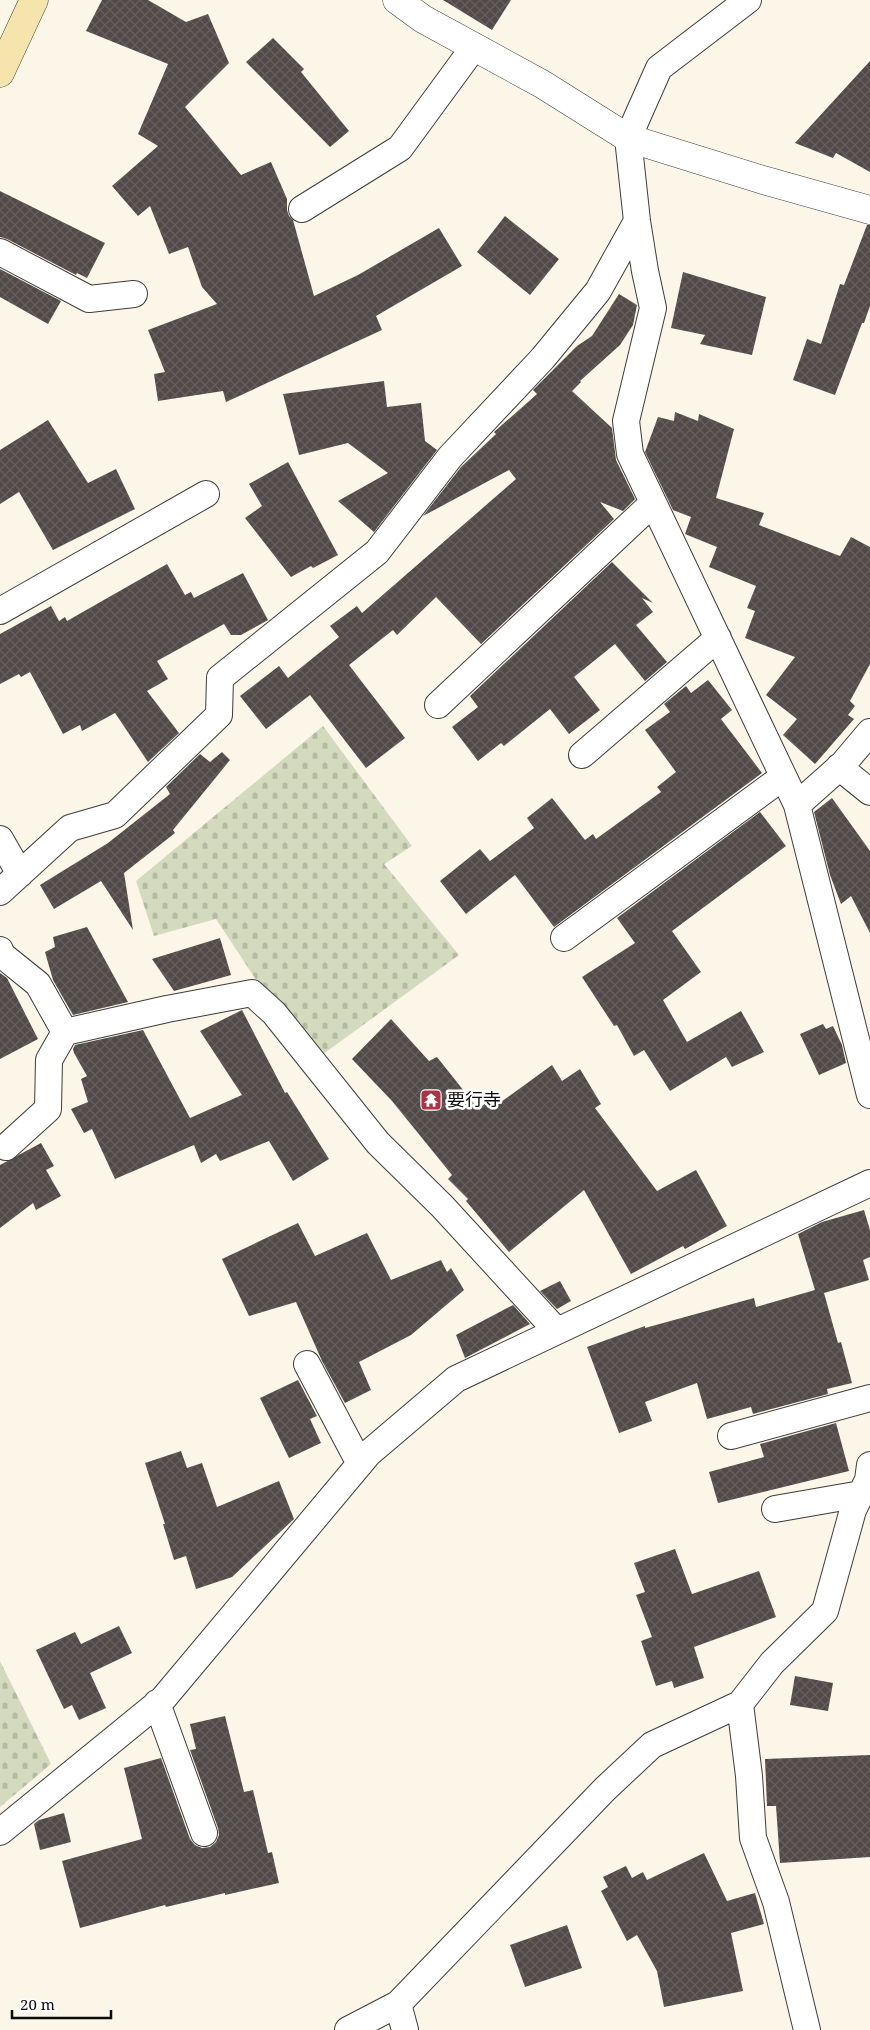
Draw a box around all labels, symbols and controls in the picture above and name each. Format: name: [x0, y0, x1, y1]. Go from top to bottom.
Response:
place label: 要行寺: [447, 1087, 501, 1111]
temple icon: 要行寺: [419, 1088, 443, 1112]
scale bar: [12, 1988, 111, 2020]
text: 20 m: [20, 1994, 55, 2014]

